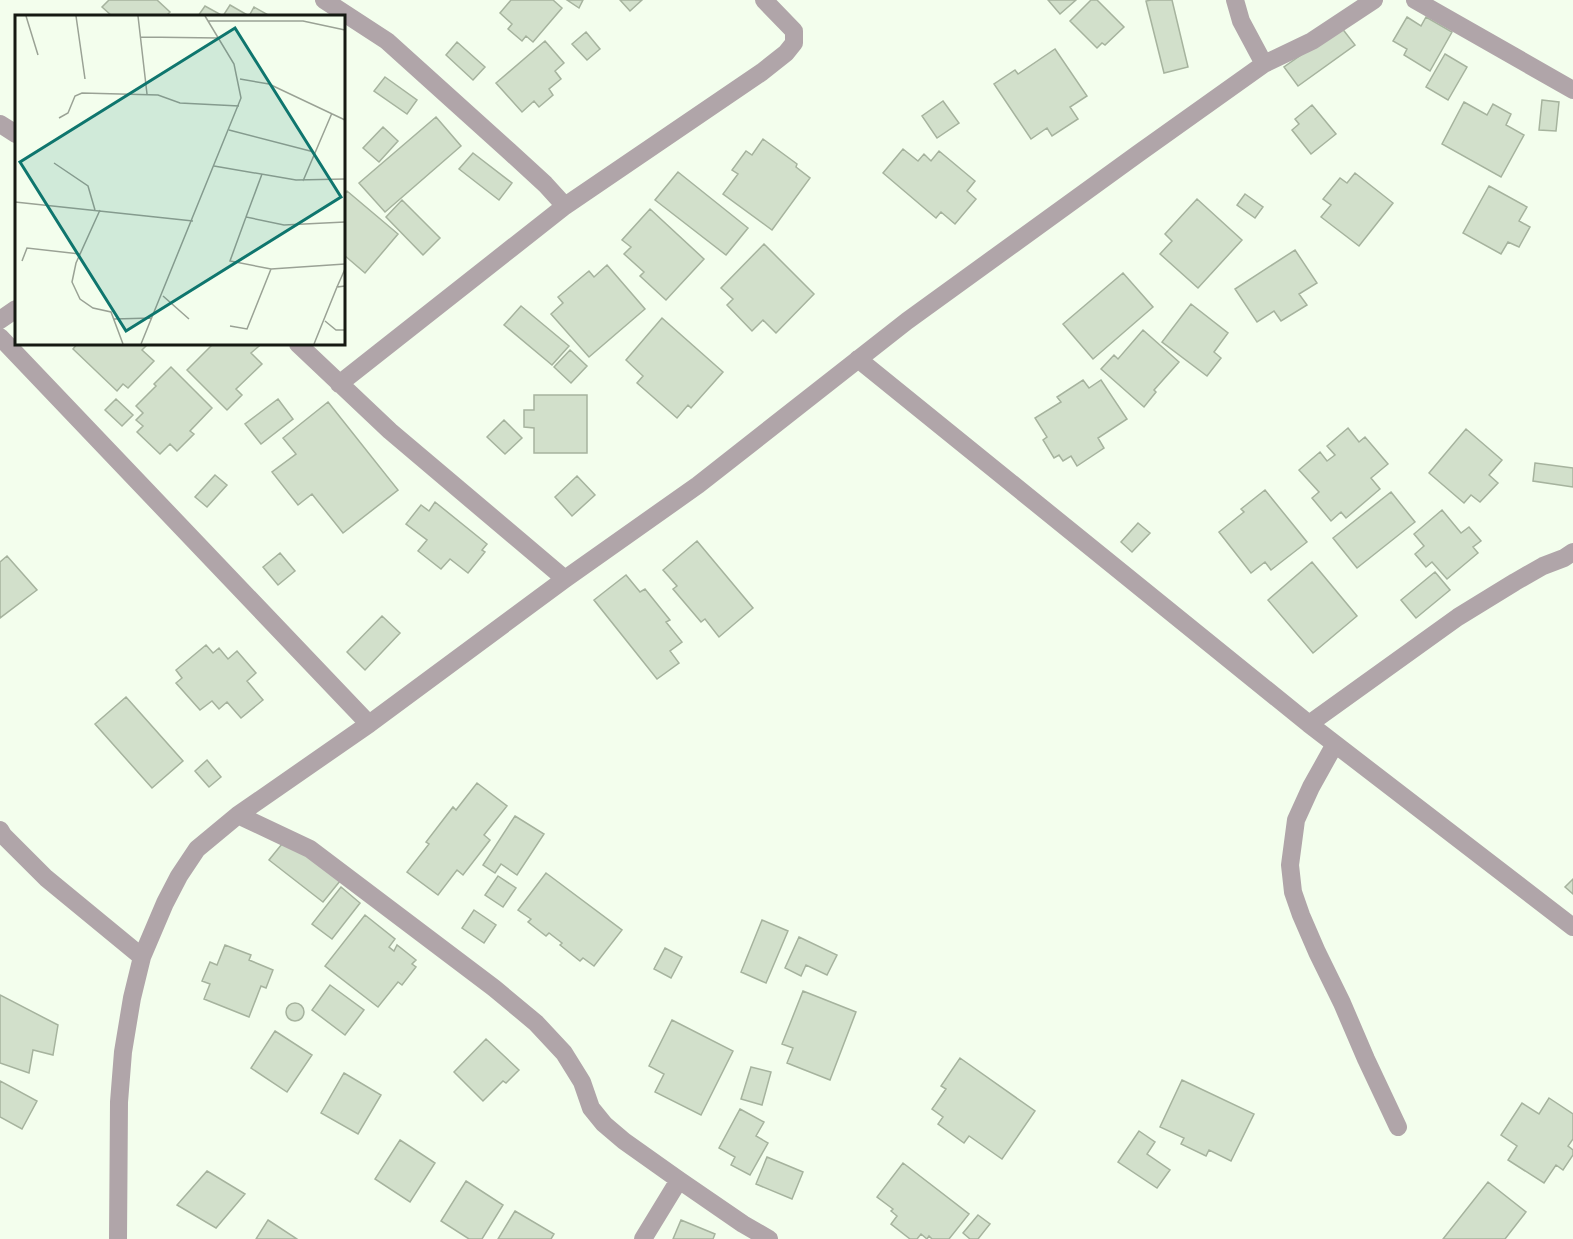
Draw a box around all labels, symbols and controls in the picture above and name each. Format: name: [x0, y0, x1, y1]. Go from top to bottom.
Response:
inset map: [15, 15, 345, 345]

